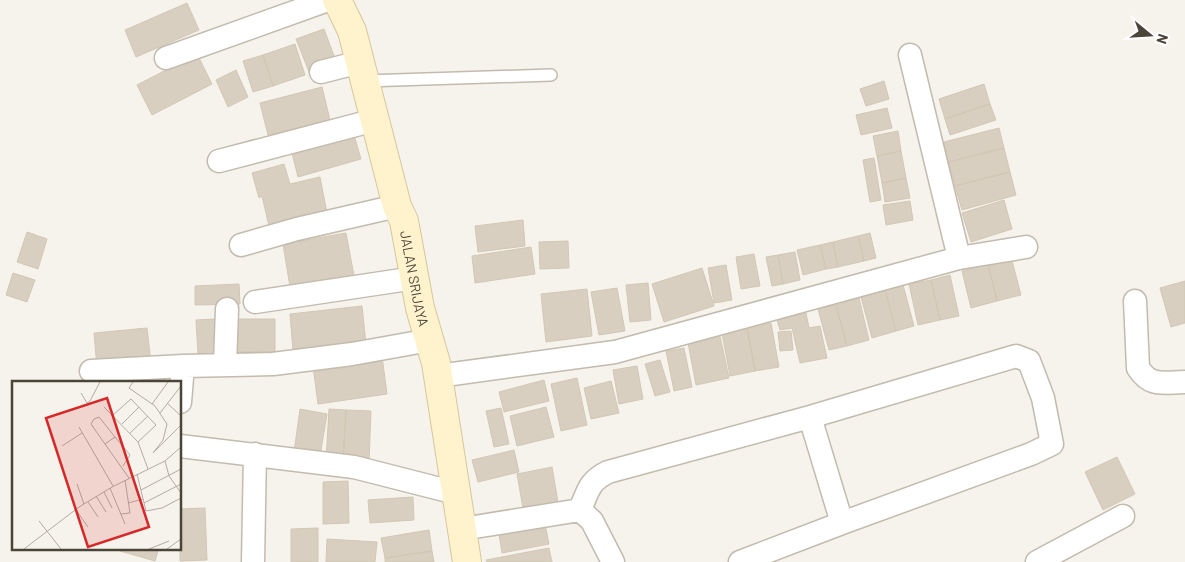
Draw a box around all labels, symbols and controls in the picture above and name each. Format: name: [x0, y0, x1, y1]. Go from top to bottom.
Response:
north arrow: [1125, 10, 1175, 60]
text: N: [1153, 32, 1172, 46]
street label: JALAN SRIJAYA: [397, 229, 433, 329]
inset map: [12, 381, 181, 550]

